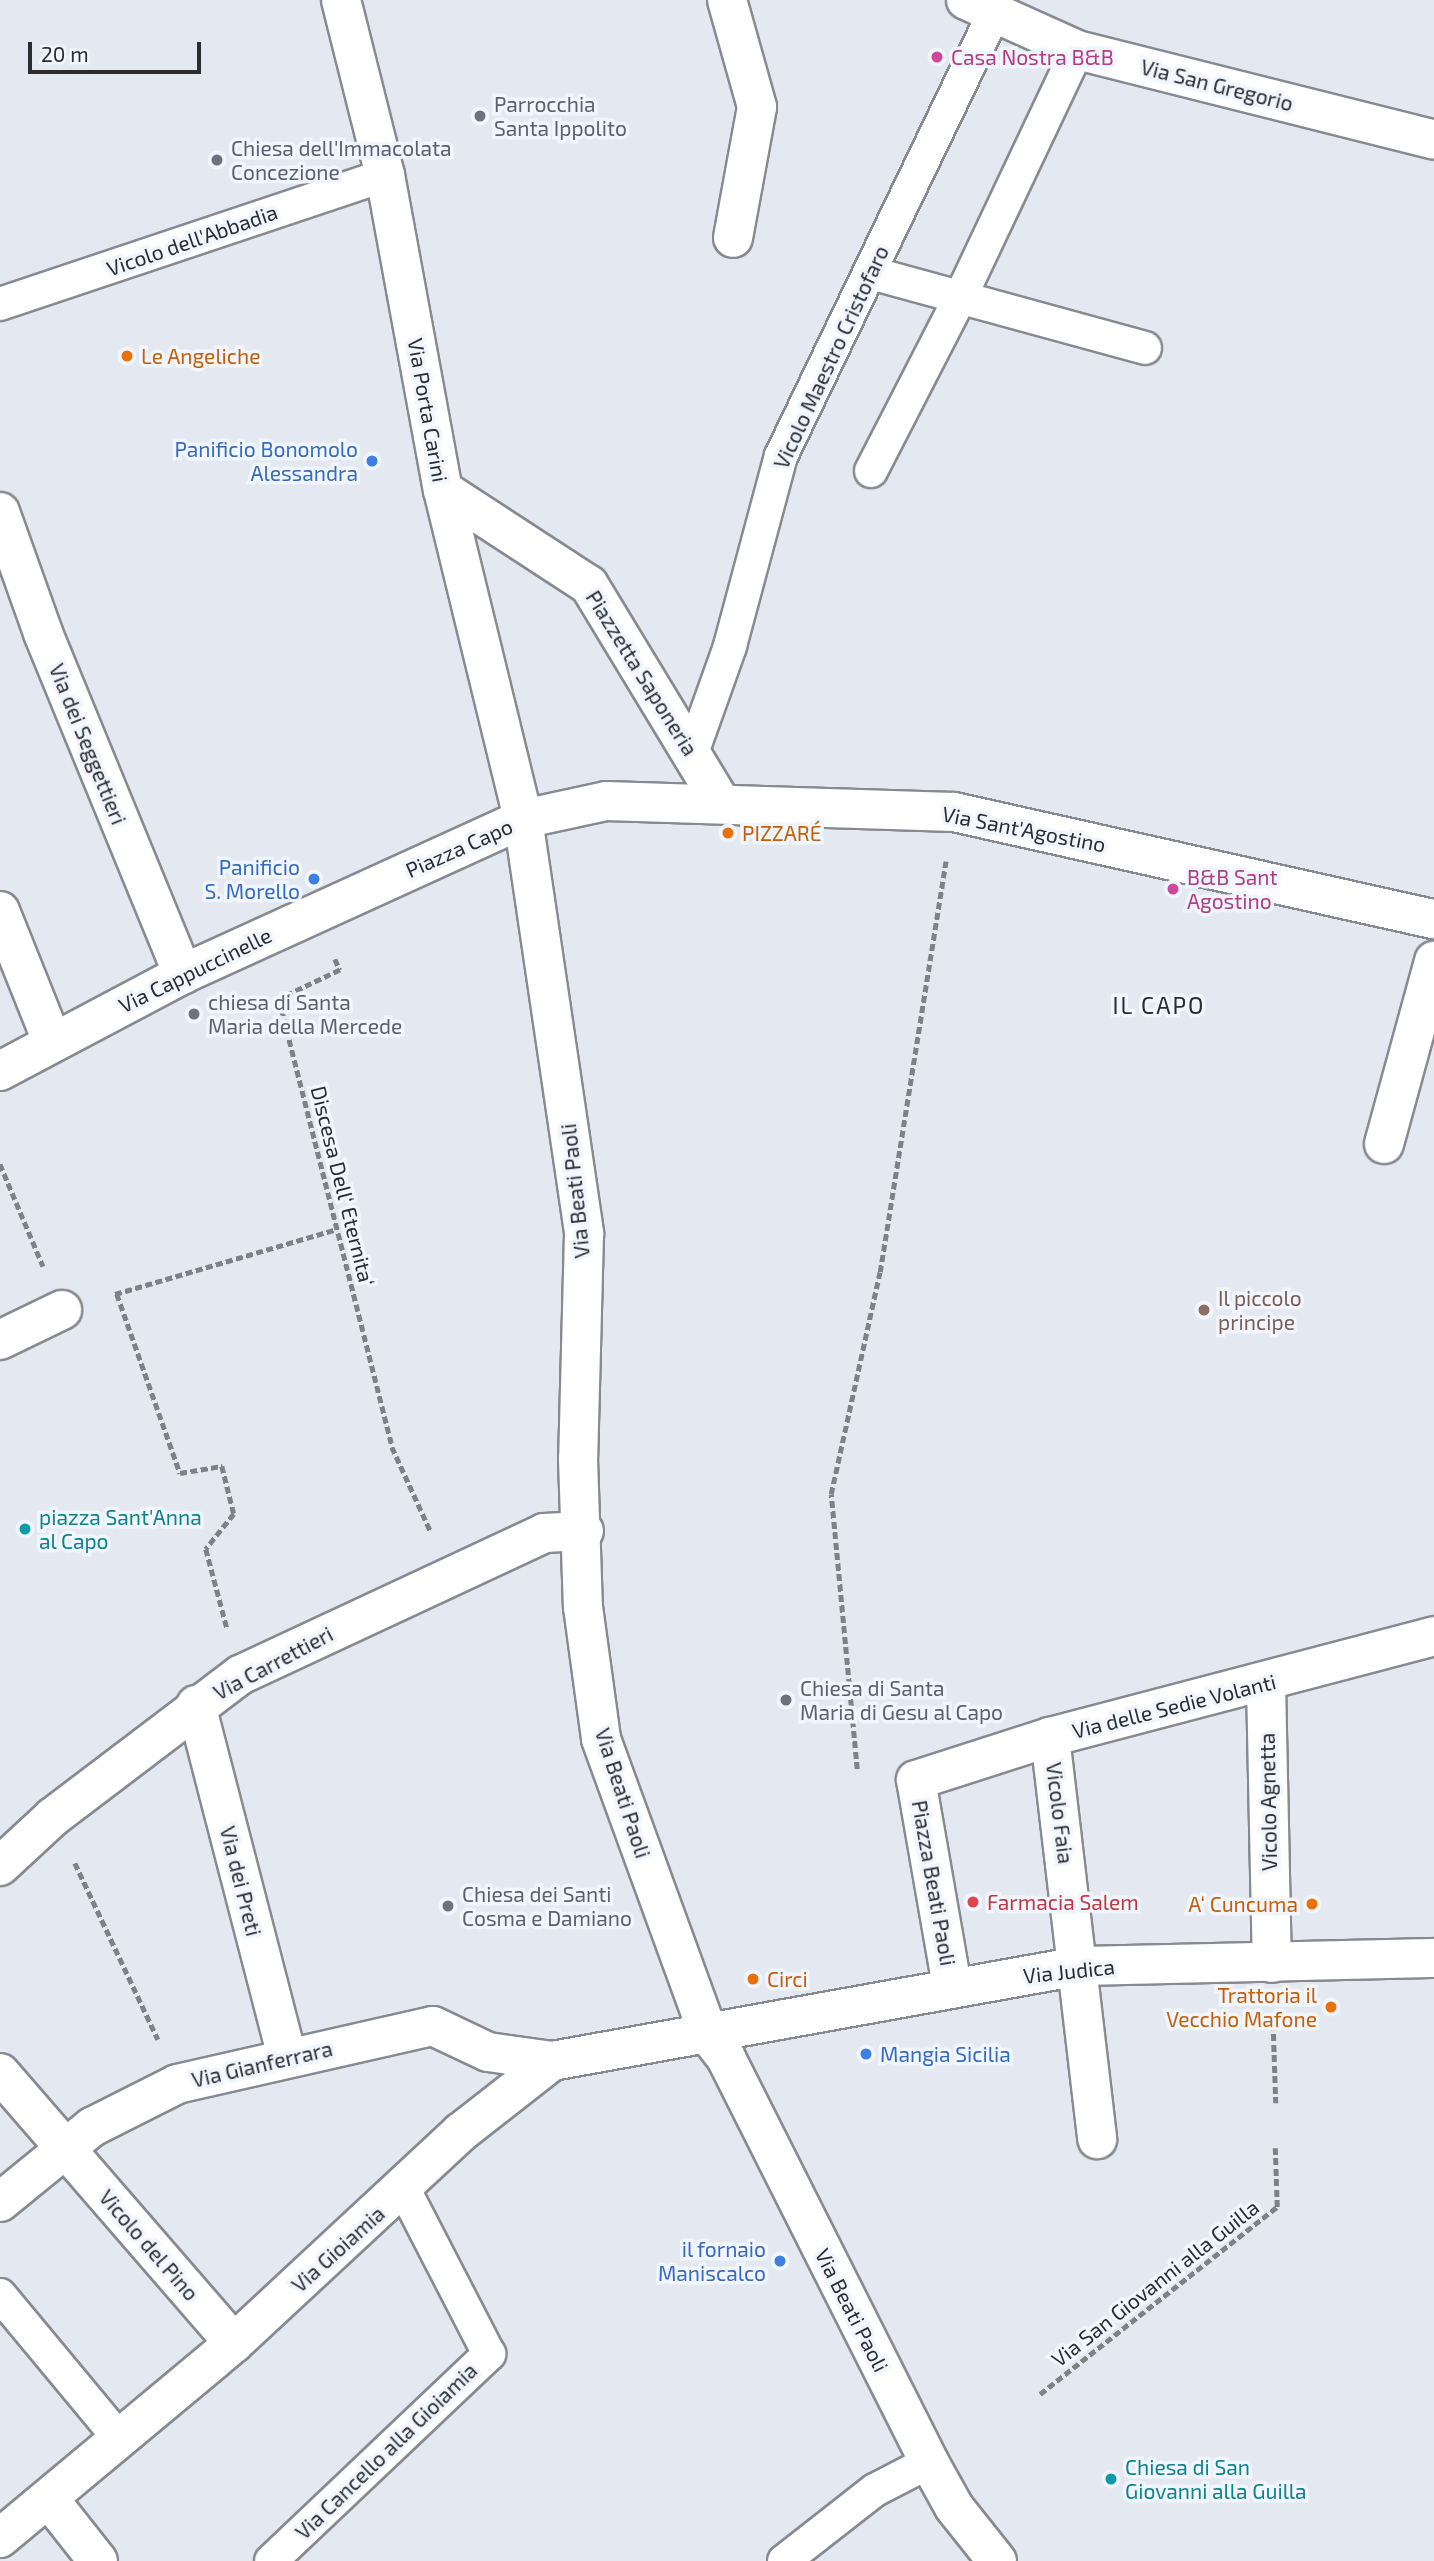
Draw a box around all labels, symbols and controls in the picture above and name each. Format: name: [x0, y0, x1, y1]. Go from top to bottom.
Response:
scale bar: [32, 28, 205, 72]
text: 20 m: [41, 41, 89, 66]
place label: Casa Nostra B&B: [951, 44, 1114, 70]
marker: Casa Nostra B&B: [929, 49, 945, 65]
street label: Via San Gregorio: [1138, 54, 1296, 116]
place label: Parrocchia Santa Ippolito: [494, 91, 627, 141]
marker: Parrocchia Santa Ippolito: [472, 108, 488, 124]
place label: Chiesa dell'Immacolata Concezione: [231, 135, 451, 185]
marker: Chiesa dell'Immacolata Concezione: [209, 152, 225, 168]
street label: Vicolo dell'Abbadia: [103, 199, 281, 281]
street label: Vicolo Maestro Cristofaro: [768, 241, 894, 473]
street label: Via Porta Carini: [403, 336, 453, 484]
place label: Le Angeliche: [141, 343, 261, 369]
marker: Le Angeliche: [119, 348, 135, 364]
place label: Panificio Bonomolo Alessandra: [174, 436, 358, 486]
marker: Panificio Bonomolo Alessandra: [364, 453, 380, 469]
street label: Piazzetta Saponeria: [581, 586, 703, 760]
street label: Via dei Seggettieri: [44, 660, 132, 828]
street label: Via Sant'Agostino: [940, 801, 1108, 857]
street label: Piazza Capo: [402, 813, 516, 883]
place label: PIZZARÉ: [742, 820, 821, 846]
marker: PIZZARÉ: [720, 825, 736, 841]
place label: Panificio S. Morello: [205, 854, 300, 904]
place label: B&B Sant Agostino: [1187, 864, 1277, 914]
marker: Panificio S. Morello: [306, 871, 322, 887]
marker: B&B Sant Agostino: [1165, 881, 1181, 897]
street label: Via Cappuccinelle: [114, 922, 276, 1018]
place label: chiesa di Santa Maria della Mercede: [208, 989, 402, 1039]
district label: IL CAPO: [1113, 991, 1205, 1019]
marker: chiesa di Santa Maria della Mercede: [186, 1006, 202, 1022]
street label: Discesa Dell‘ Eternita‘: [306, 1083, 380, 1289]
street label: Via Beati Paoli: [555, 1122, 595, 1260]
place label: Il piccolo principe: [1218, 1285, 1302, 1335]
marker: Il piccolo principe: [1196, 1302, 1212, 1318]
place label: piazza Sant'Anna al Capo: [39, 1504, 202, 1554]
marker: piazza Sant'Anna al Capo: [17, 1521, 33, 1537]
street label: Via Carrettieri: [209, 1621, 337, 1705]
street label: Via delle Sedie Volanti: [1069, 1668, 1279, 1744]
place label: Chiesa di Santa Maria di Gesu al Capo: [800, 1675, 1004, 1725]
marker: Chiesa di Santa Maria di Gesu al Capo: [778, 1692, 794, 1708]
street label: Via Beati Paoli: [590, 1725, 656, 1861]
street label: Vicolo Agnetta: [1254, 1732, 1282, 1872]
street label: Vicolo Faia: [1041, 1761, 1079, 1865]
street label: Piazza Beati Paoli: [907, 1798, 961, 1968]
street label: Via dei Preti: [215, 1823, 267, 1939]
place label: Chiesa dei Santi Cosma e Damiano: [462, 1881, 632, 1931]
place label: Farmacia Salem: [987, 1889, 1139, 1915]
place label: A‘ Cuncuma: [1188, 1891, 1298, 1917]
marker: Farmacia Salem: [965, 1894, 981, 1910]
marker: A‘ Cuncuma: [1304, 1896, 1320, 1912]
marker: Chiesa dei Santi Cosma e Damiano: [440, 1898, 456, 1914]
street label: Via Judica: [1022, 1954, 1116, 1988]
place label: Circi: [767, 1966, 808, 1992]
marker: Circi: [745, 1971, 761, 1987]
place label: Trattoria il Vecchio Mafone: [1166, 1982, 1317, 2032]
marker: Trattoria il Vecchio Mafone: [1323, 1999, 1339, 2015]
street label: Via Gianferrara: [189, 2036, 335, 2092]
place label: Mangia Sicilia: [880, 2041, 1011, 2067]
marker: Mangia Sicilia: [858, 2046, 874, 2062]
street label: Vicolo del Pino: [94, 2184, 204, 2306]
street label: Via San Giovanni alla Guilla: [1046, 2194, 1264, 2372]
street label: Via Gioiamia: [286, 2201, 390, 2297]
place label: il fornaio Maniscalco: [658, 2236, 766, 2286]
street label: Via Beati Paoli: [810, 2244, 894, 2376]
marker: il fornaio Maniscalco: [772, 2253, 788, 2269]
street label: Via Cancello alla Gioiamia: [290, 2358, 482, 2544]
place label: Chiesa di San Giovanni alla Guilla: [1125, 2454, 1307, 2504]
marker: Chiesa di San Giovanni alla Guilla: [1103, 2471, 1119, 2487]

